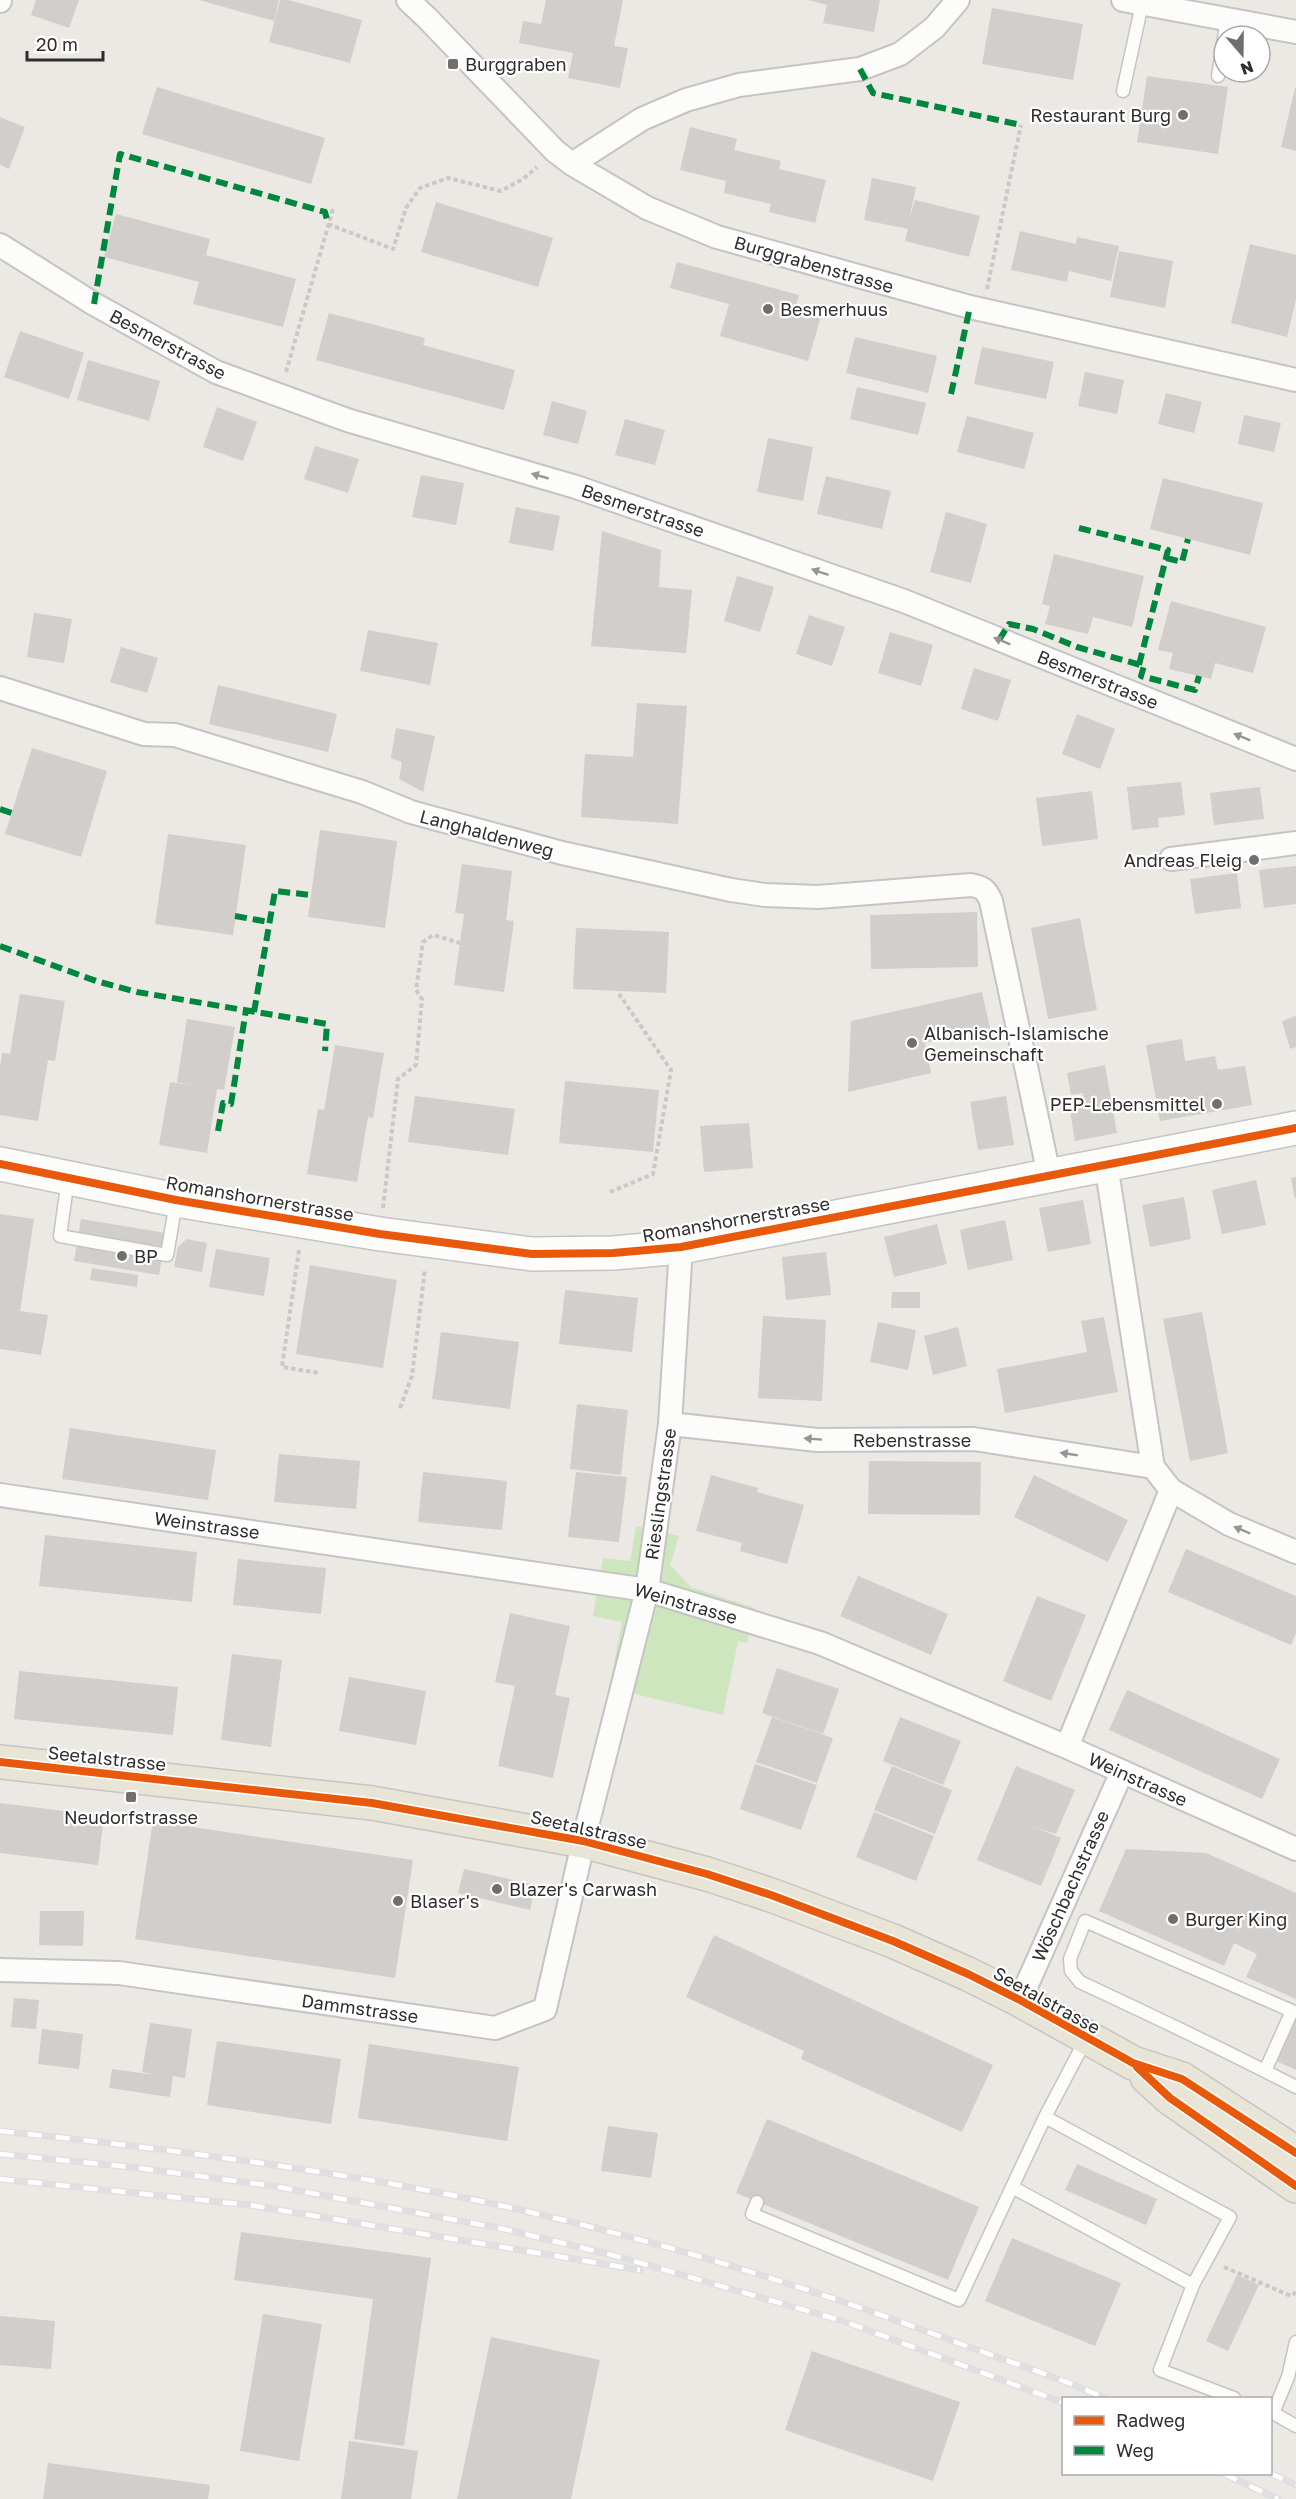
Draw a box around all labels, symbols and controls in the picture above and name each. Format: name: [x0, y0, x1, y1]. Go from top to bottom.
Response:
scale bar: [27, 24, 104, 62]
north arrow: [1212, 24, 1272, 84]
text: 20 m: [36, 33, 78, 55]
place label: Burggraben: [465, 53, 567, 75]
marker: Burggraben: [446, 57, 460, 71]
text: N: [1238, 57, 1256, 80]
place label: Restaurant Burg: [1030, 104, 1171, 126]
marker: Restaurant Burg: [1176, 108, 1190, 122]
street label: Burggrabenstrasse: [732, 231, 896, 297]
place label: Besmerhuus: [780, 298, 888, 320]
marker: Besmerhuus: [761, 302, 775, 316]
street label: Besmerstrasse: [106, 304, 230, 384]
one-way arrow: [531, 471, 549, 480]
street label: Besmerstrasse: [579, 479, 707, 541]
one-way arrow: [811, 567, 829, 576]
one-way arrow: [993, 636, 1011, 646]
street label: Besmerstrasse: [1034, 645, 1162, 713]
one-way arrow: [1232, 732, 1250, 742]
street label: Langhaldenweg: [418, 805, 556, 861]
place label: Andreas Fleig: [1124, 849, 1242, 871]
marker: Andreas Fleig: [1247, 853, 1261, 867]
place label: Albanisch-Islamische Gemeinschaft: [924, 1022, 1109, 1065]
marker: Albanisch-Islamische Gemeinschaft: [905, 1036, 919, 1050]
place label: PEP-Lebensmittel: [1050, 1093, 1205, 1115]
marker: PEP-Lebensmittel: [1210, 1097, 1224, 1111]
street label: Romanshornerstrasse: [164, 1171, 356, 1225]
street label: Romanshornerstrasse: [640, 1192, 832, 1246]
place label: BP: [134, 1245, 158, 1267]
marker: BP: [115, 1249, 129, 1263]
street label: Rieslingstrasse: [640, 1427, 680, 1561]
street label: Rebenstrasse: [853, 1429, 971, 1451]
one-way arrow: [803, 1434, 822, 1444]
one-way arrow: [1060, 1449, 1079, 1458]
street label: Weinstrasse: [153, 1507, 261, 1543]
one-way arrow: [1233, 1524, 1251, 1534]
street label: Weinstrasse: [632, 1578, 740, 1628]
street label: Seetalstrasse: [47, 1741, 167, 1775]
street label: Weinstrasse: [1085, 1747, 1191, 1811]
marker: Neudorfstrasse: [124, 1790, 138, 1804]
street label: Seetalstrasse: [529, 1805, 649, 1853]
place label: Neudorfstrasse: [64, 1806, 198, 1828]
street label: Wöschbachstrasse: [1027, 1807, 1113, 1965]
place label: Blazer's Carwash: [509, 1878, 657, 1900]
marker: Blazer's Carwash: [490, 1882, 504, 1896]
place label: Blaser's: [410, 1890, 479, 1912]
marker: Blaser's: [391, 1894, 405, 1908]
place label: Burger King: [1185, 1908, 1287, 1930]
marker: Burger King: [1166, 1912, 1180, 1926]
street label: Seetalstrasse: [990, 1962, 1104, 2038]
street label: Dammstrasse: [300, 1989, 420, 2027]
legend: [1062, 2397, 1272, 2475]
text: Radweg: [1116, 2409, 1185, 2431]
text: Weg: [1116, 2439, 1154, 2461]

